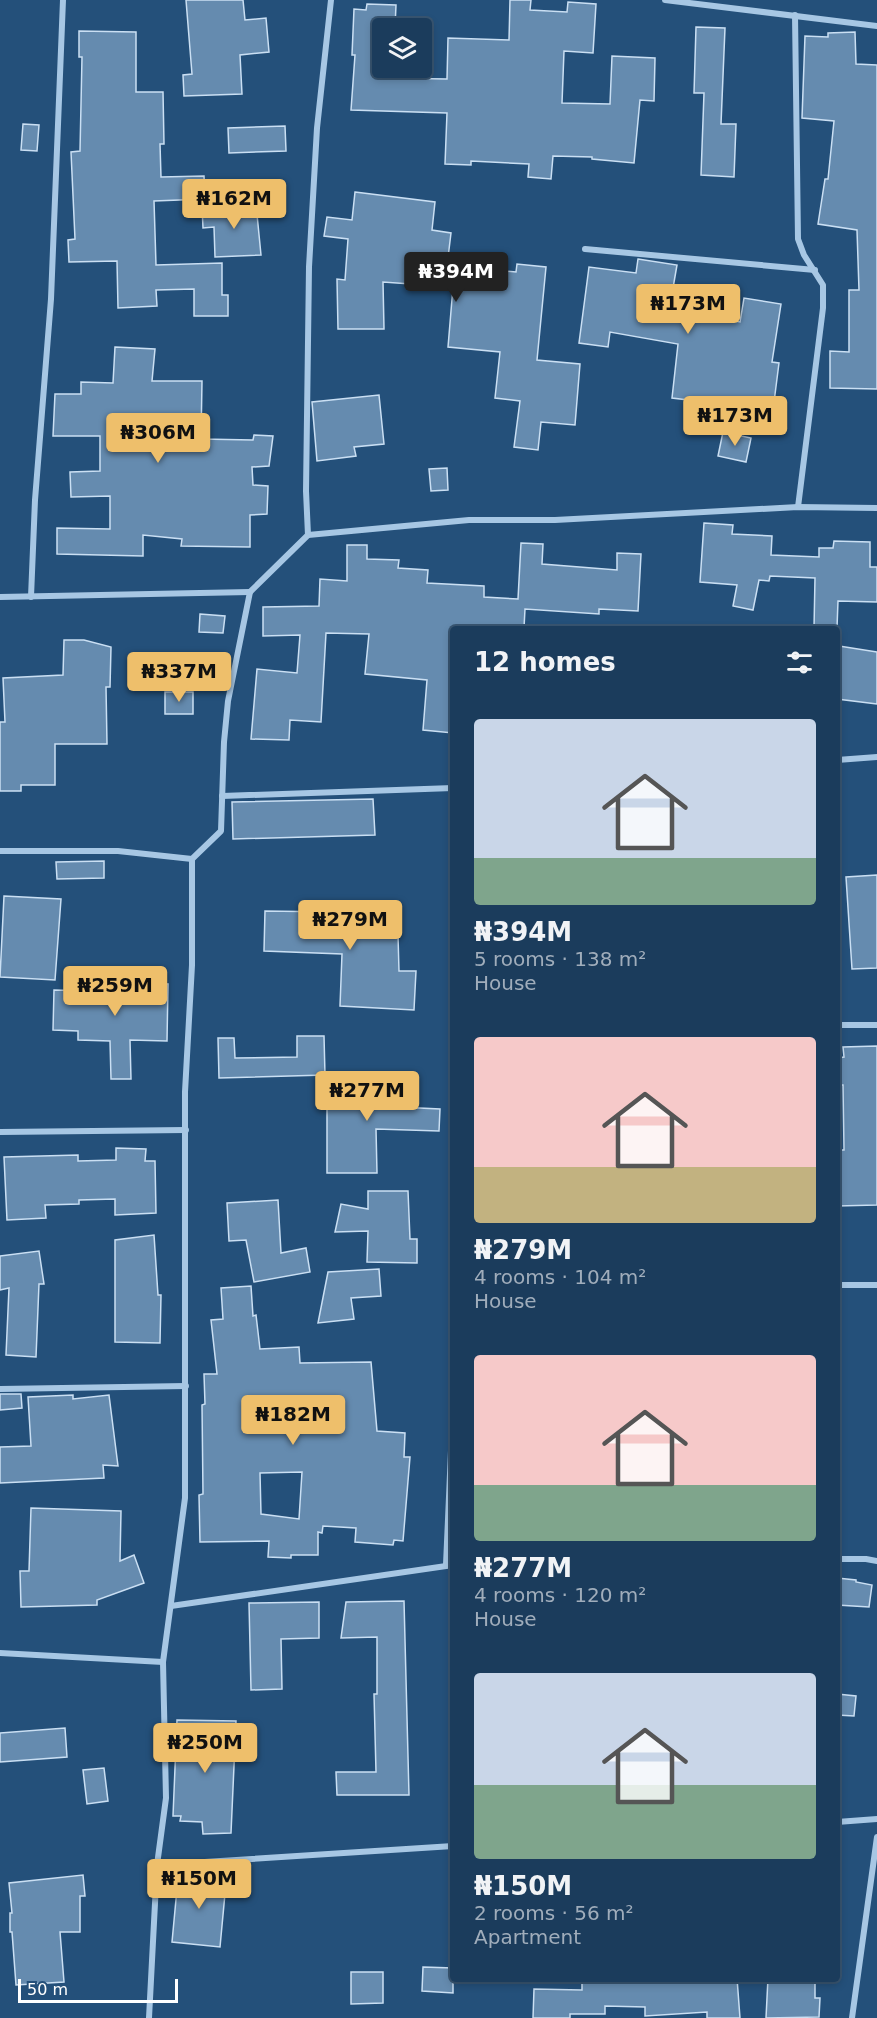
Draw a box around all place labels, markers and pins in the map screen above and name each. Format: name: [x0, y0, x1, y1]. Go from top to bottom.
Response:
pin: ₦162M: [192, 179, 276, 230]
pin: ₦394M: [414, 252, 498, 303]
pin: ₦173M: [646, 284, 730, 335]
pin: ₦173M: [693, 396, 777, 447]
pin: ₦306M: [116, 413, 200, 464]
pin: ₦337M: [137, 652, 221, 703]
pin: ₦279M: [308, 900, 392, 951]
pin: ₦259M: [73, 966, 157, 1017]
pin: ₦277M: [325, 1071, 409, 1122]
pin: ₦182M: [251, 1395, 335, 1446]
pin: ₦250M: [163, 1723, 247, 1774]
pin: ₦150M: [157, 1859, 241, 1910]

